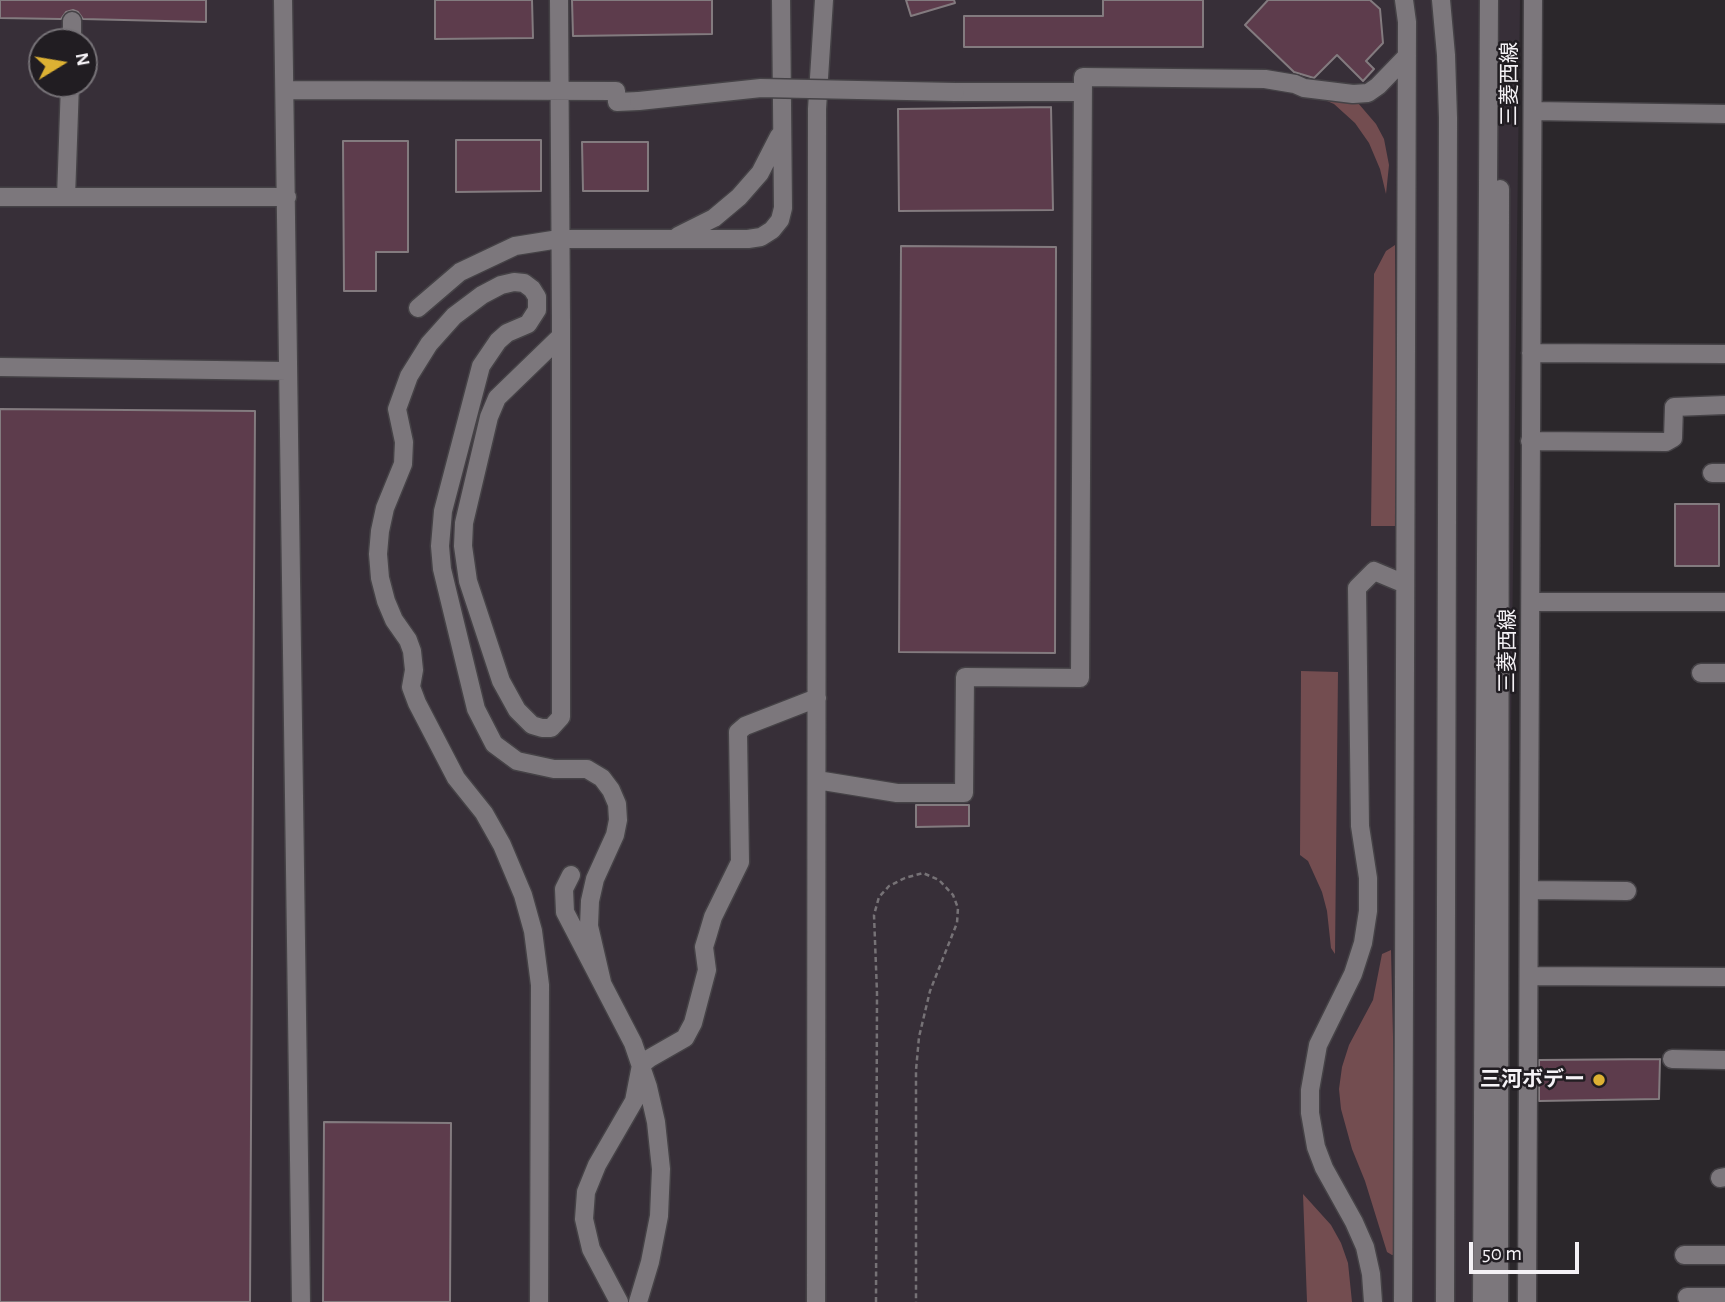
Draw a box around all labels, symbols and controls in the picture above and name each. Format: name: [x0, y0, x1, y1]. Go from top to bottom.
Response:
north arrow: [28, 28, 98, 98]
street label: 三菱西線: [1497, 42, 1523, 126]
text: N: [72, 51, 93, 68]
street label: 三菱西線: [1495, 609, 1521, 693]
place label: 三河ボデー: [1480, 1067, 1585, 1093]
marker: 三河ボデー: [1591, 1072, 1607, 1088]
scale bar: [1473, 1228, 1583, 1272]
text: 50 m: [1482, 1243, 1522, 1264]

